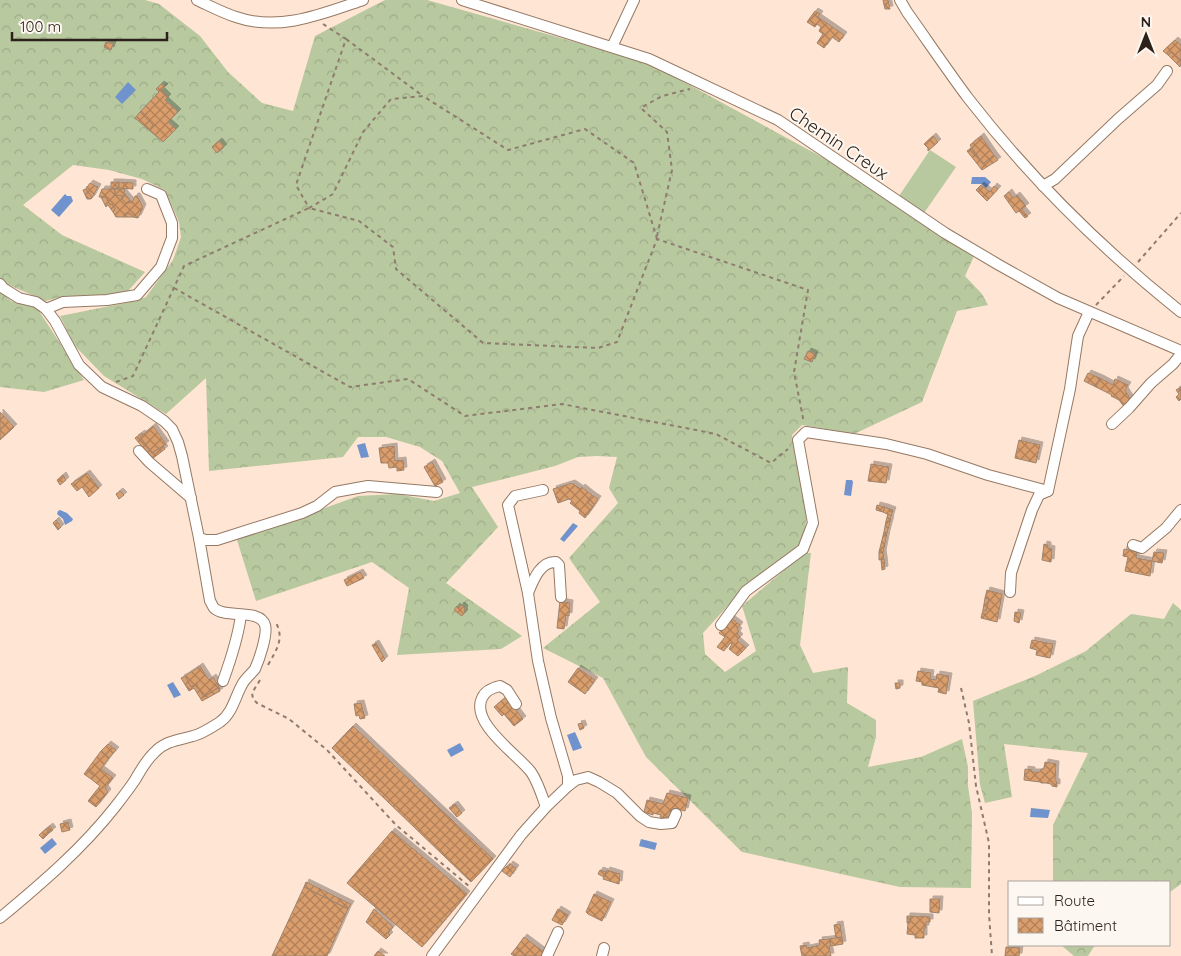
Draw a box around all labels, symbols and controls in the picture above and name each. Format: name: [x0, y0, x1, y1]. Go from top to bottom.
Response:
scale bar: [12, 10, 168, 42]
north arrow: [1121, 10, 1171, 60]
text: N: [1141, 13, 1151, 31]
text: 100 m: [20, 17, 61, 36]
street label: Chemin Creux: [785, 101, 893, 185]
legend: [1008, 881, 1171, 946]
text: Route: [1054, 891, 1095, 910]
text: Bâtiment: [1054, 916, 1117, 935]

